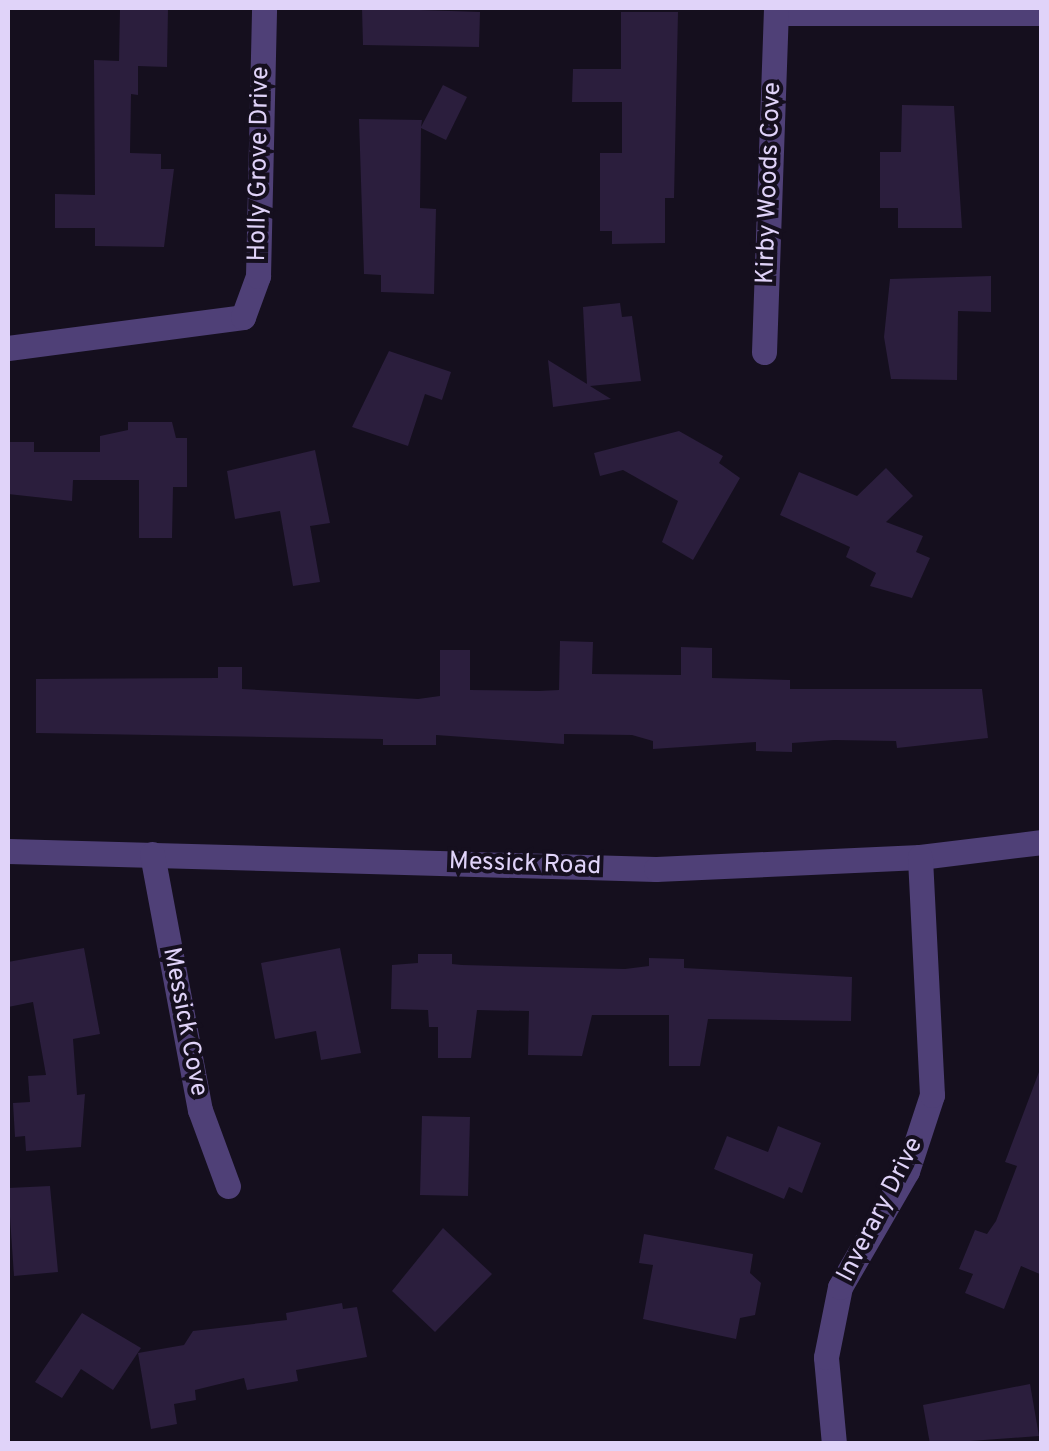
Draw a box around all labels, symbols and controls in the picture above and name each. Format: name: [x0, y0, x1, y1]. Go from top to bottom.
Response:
street label: Holly Grove Drive: [243, 66, 277, 262]
street label: Kirby Woods Cove: [751, 81, 789, 285]
street label: Messick Road: [448, 847, 602, 883]
street label: Messick Cove: [155, 945, 213, 1099]
street label: Inverary Drive: [832, 1133, 930, 1287]

